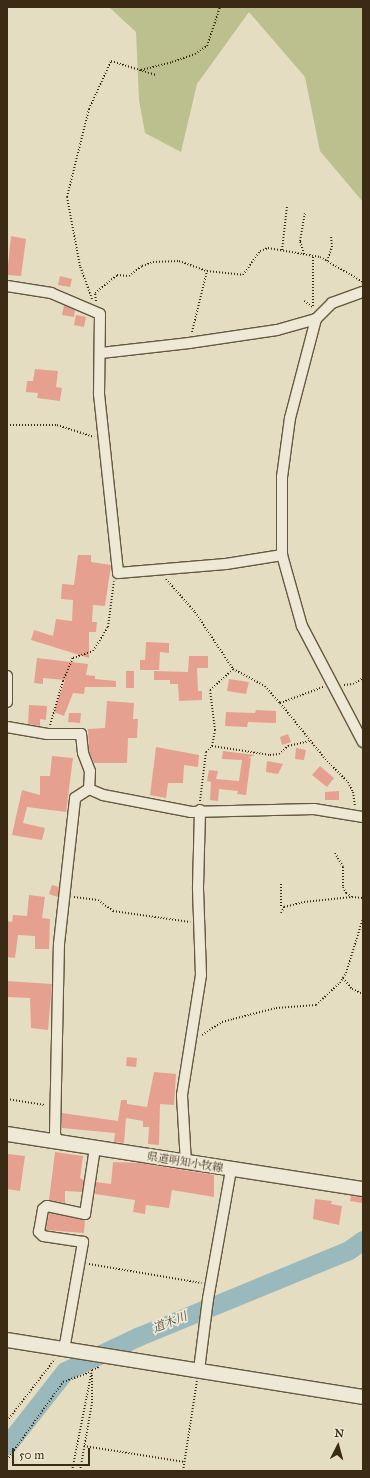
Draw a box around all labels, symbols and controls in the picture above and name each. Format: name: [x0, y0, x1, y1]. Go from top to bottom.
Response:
street label: 県道明知小牧線: [146, 1150, 224, 1176]
water label: 道木川: [151, 1310, 189, 1336]
north arrow: [318, 1426, 358, 1466]
text: N: [334, 1427, 345, 1441]
scale bar: [14, 1440, 92, 1466]
text: 50 m: [19, 1448, 44, 1462]

